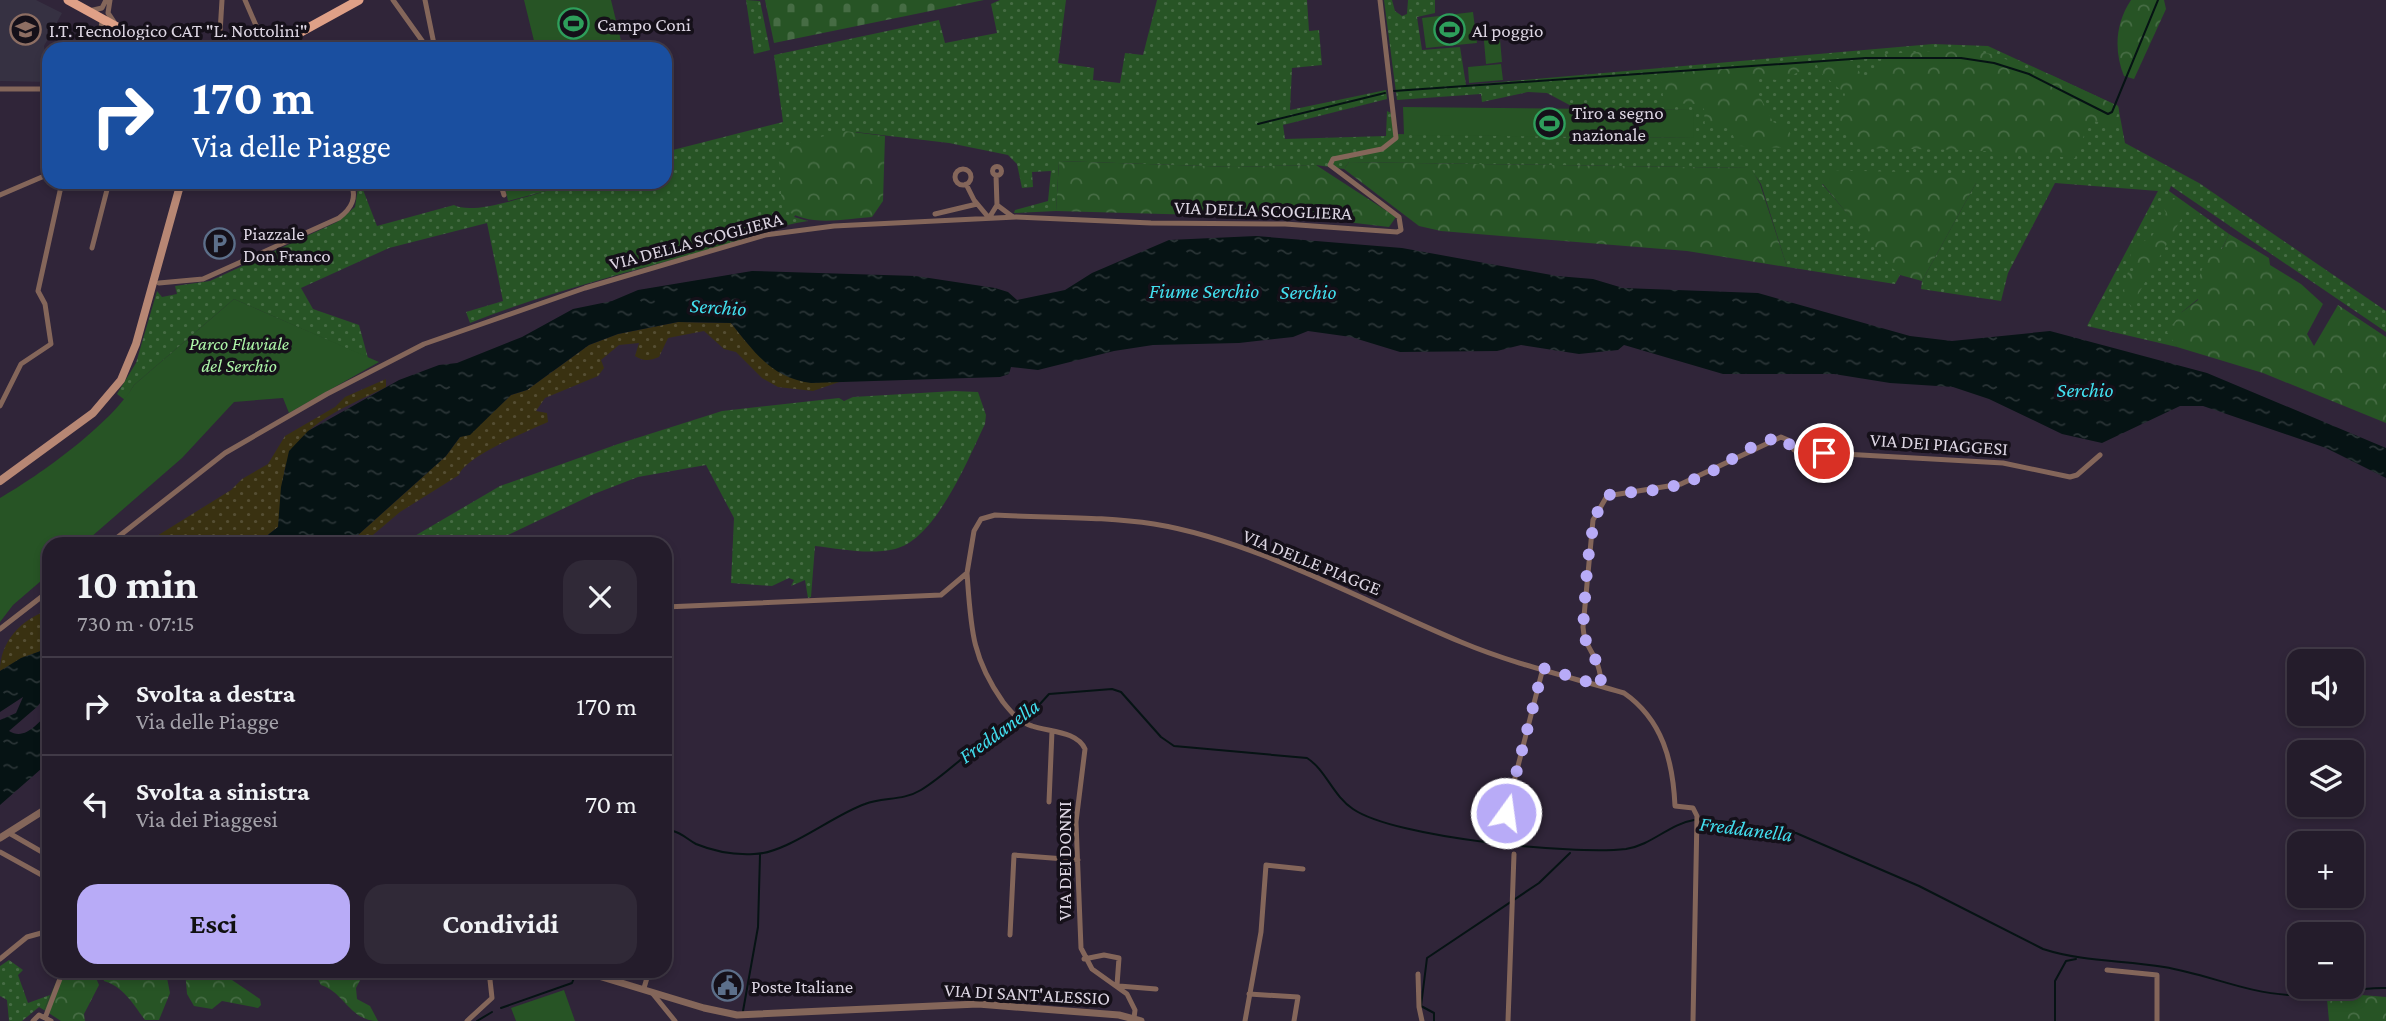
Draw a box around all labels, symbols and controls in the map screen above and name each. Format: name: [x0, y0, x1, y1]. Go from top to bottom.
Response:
sports icon: Campo Coni: [557, 7, 591, 41]
school or university icon: I.T. Tecnologico CAT "L. Nottolini": [9, 13, 43, 47]
sports icon: Al poggio: [1432, 13, 1466, 47]
place label: Campo Coni: [597, 14, 691, 35]
place label: I.T. Tecnologico CAT "L. Nottolini": [49, 20, 308, 41]
place label: Al poggio: [1472, 20, 1544, 41]
icon: right: [77, 70, 168, 161]
text: 170 m: [192, 70, 314, 125]
place label: Tiro a segno nazionale: [1572, 102, 1664, 145]
sports icon: Tiro a segno nazionale: [1532, 106, 1566, 140]
text: Via delle Piagge: [192, 128, 391, 164]
street label: VIA DELLA SCOGLIERA: [1174, 196, 1353, 224]
street label: VIA DELLA SCOGLIERA: [607, 208, 785, 274]
place label: Piazzale Don Franco: [243, 223, 331, 266]
parking icon: Piazzale Don Franco: [203, 227, 237, 261]
water label: Fiume Serchio: [1149, 279, 1259, 303]
water label: Serchio: [1280, 280, 1336, 304]
water label: Serchio: [689, 293, 747, 321]
park label: Parco Fluviale del Serchio: [189, 333, 289, 376]
water label: Serchio: [2057, 378, 2113, 402]
pin: [1794, 423, 1854, 483]
street label: VIA DEI PIAGGESI: [1869, 429, 2009, 459]
icon: arrive: [1805, 434, 1843, 472]
street label: VIA DELLE PIAGGE: [1240, 525, 1384, 599]
text: 10 min: [77, 560, 198, 607]
button: close: [563, 560, 637, 634]
text: 730 m · 07:15: [77, 610, 195, 636]
map controls: [2287, 649, 2364, 999]
button: sound: [2287, 649, 2364, 726]
text: Svolta a destra: [136, 679, 295, 708]
icon: right: [77, 687, 115, 725]
text: 170 m: [576, 692, 637, 721]
water label: Freddanella: [954, 694, 1044, 768]
text: Via delle Piagge: [136, 708, 279, 734]
button: layers: [2287, 740, 2364, 817]
position arrow: [1469, 776, 1543, 850]
text: Svolta a sinistra: [136, 777, 310, 806]
icon: left: [77, 785, 115, 823]
text: 70 m: [585, 790, 637, 819]
street label: VIA DEI DONNI: [1054, 801, 1075, 921]
text: Via dei Piaggesi: [136, 806, 278, 832]
water label: Freddanella: [1698, 811, 1794, 847]
button: +: [2287, 831, 2364, 908]
button: Esci: [77, 884, 350, 964]
button: Condividi: [364, 884, 637, 964]
button: −: [2287, 922, 2364, 999]
public building icon: Poste Italiane: [711, 969, 745, 1003]
place label: Poste Italiane: [751, 976, 853, 997]
street label: VIA DI SANT'ALESSIO: [943, 979, 1111, 1009]

